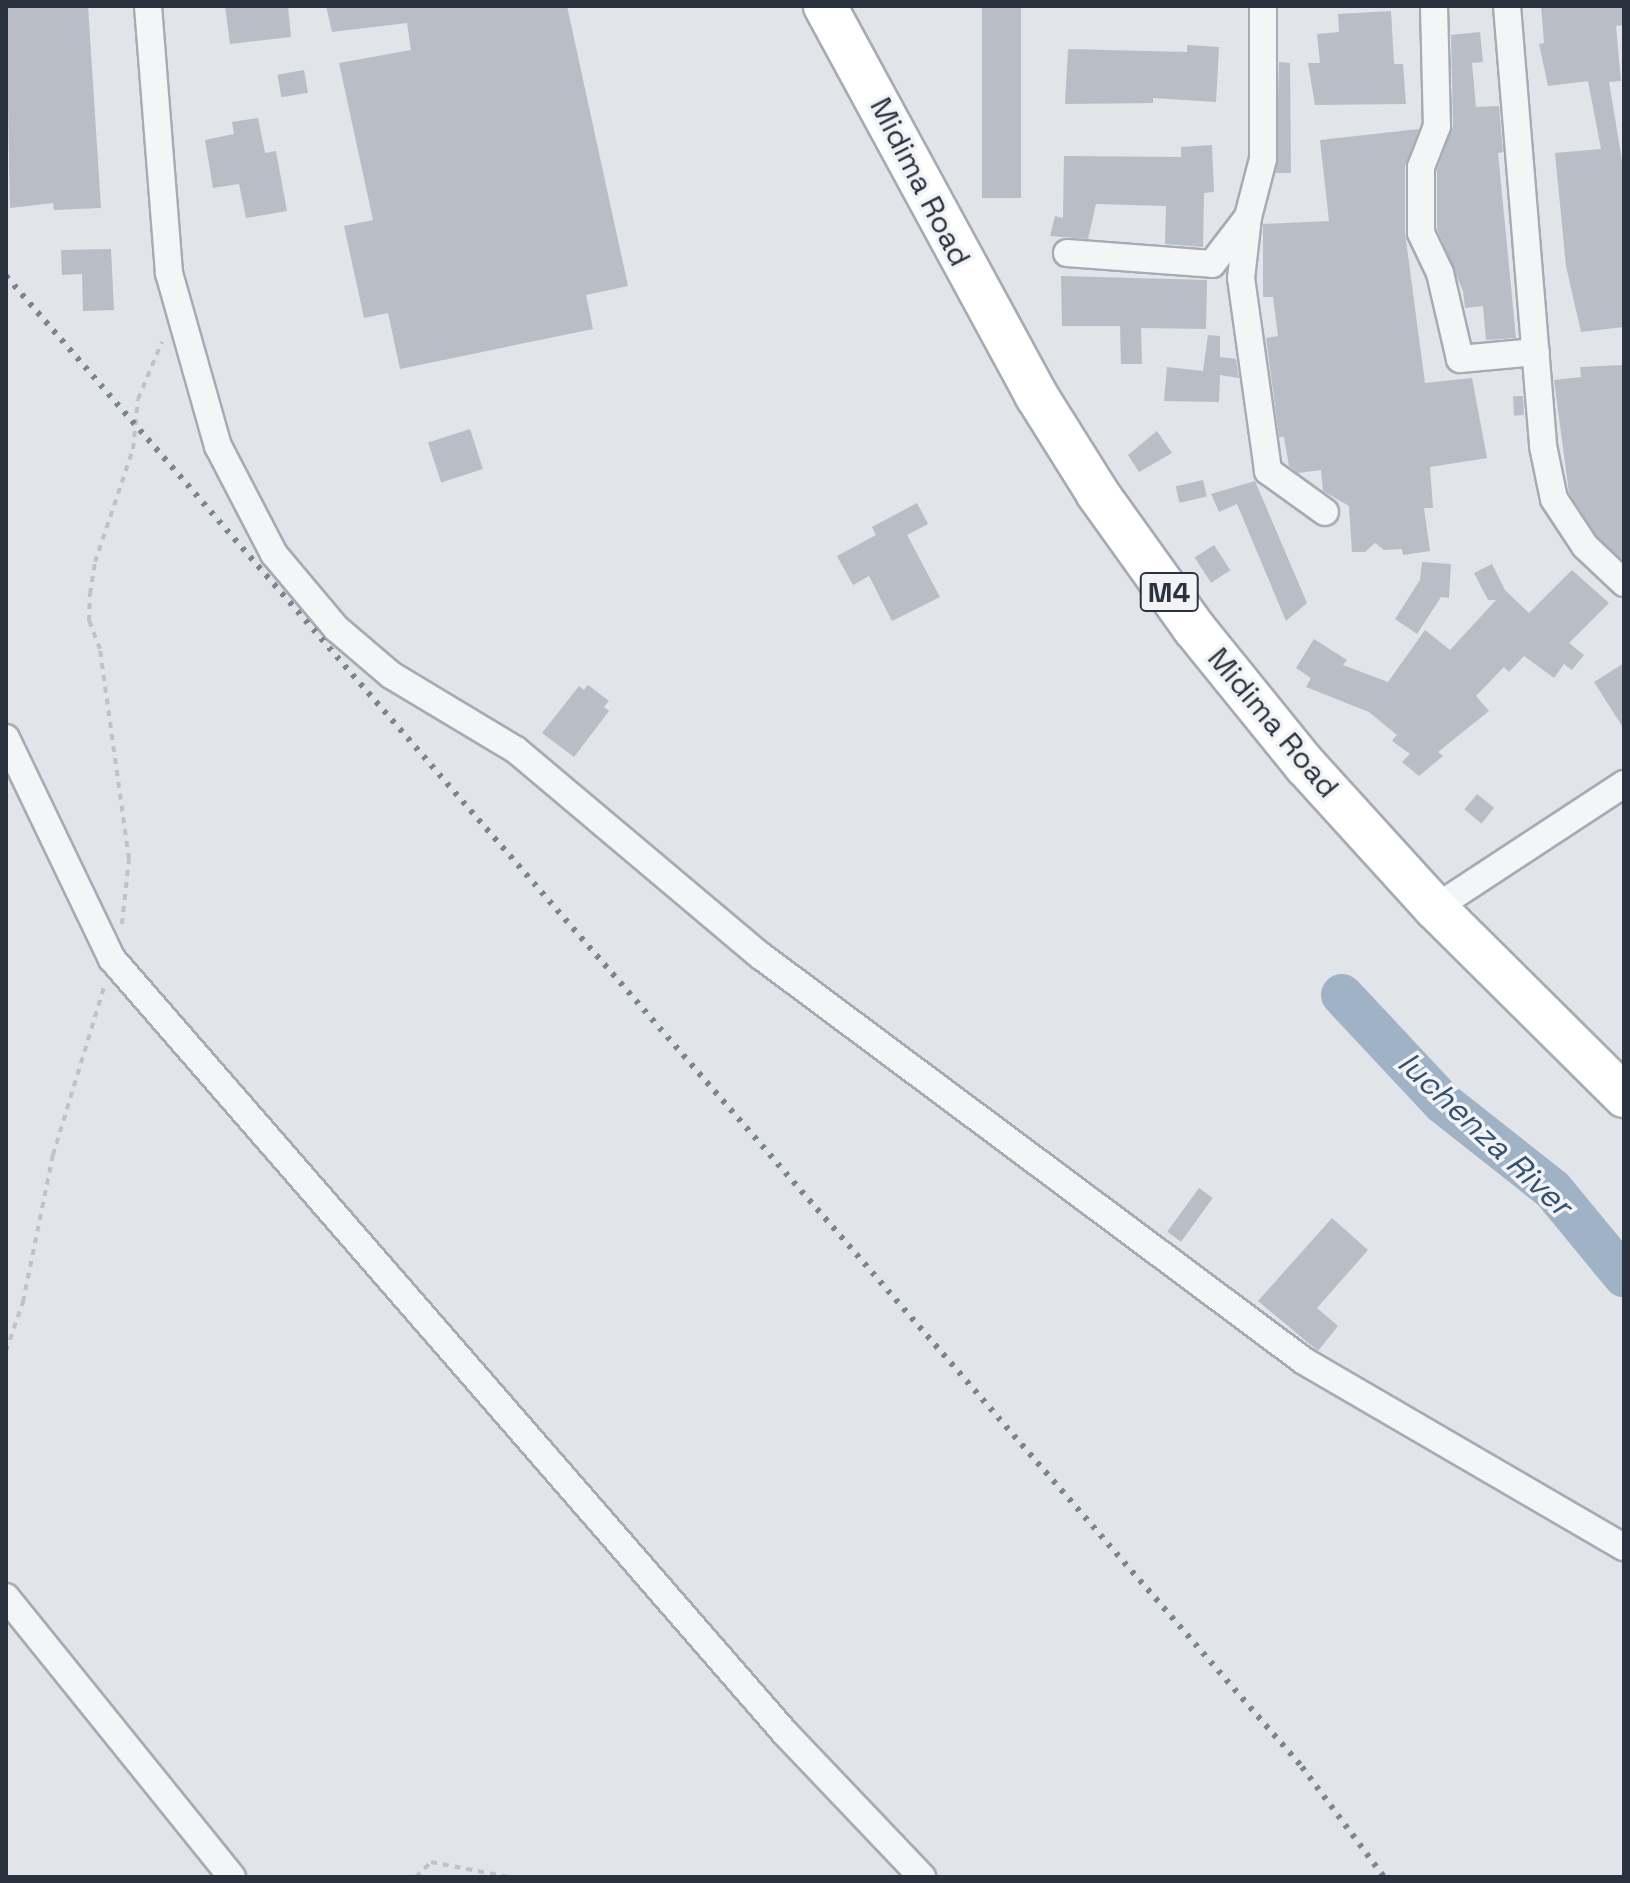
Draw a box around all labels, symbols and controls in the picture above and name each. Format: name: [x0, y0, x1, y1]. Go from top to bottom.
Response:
street label: Midima Road: [862, 92, 978, 272]
road number: M4: [1139, 568, 1199, 616]
street label: Midima Road: [1200, 641, 1346, 805]
water label: luchenza River: [1390, 1044, 1580, 1224]

